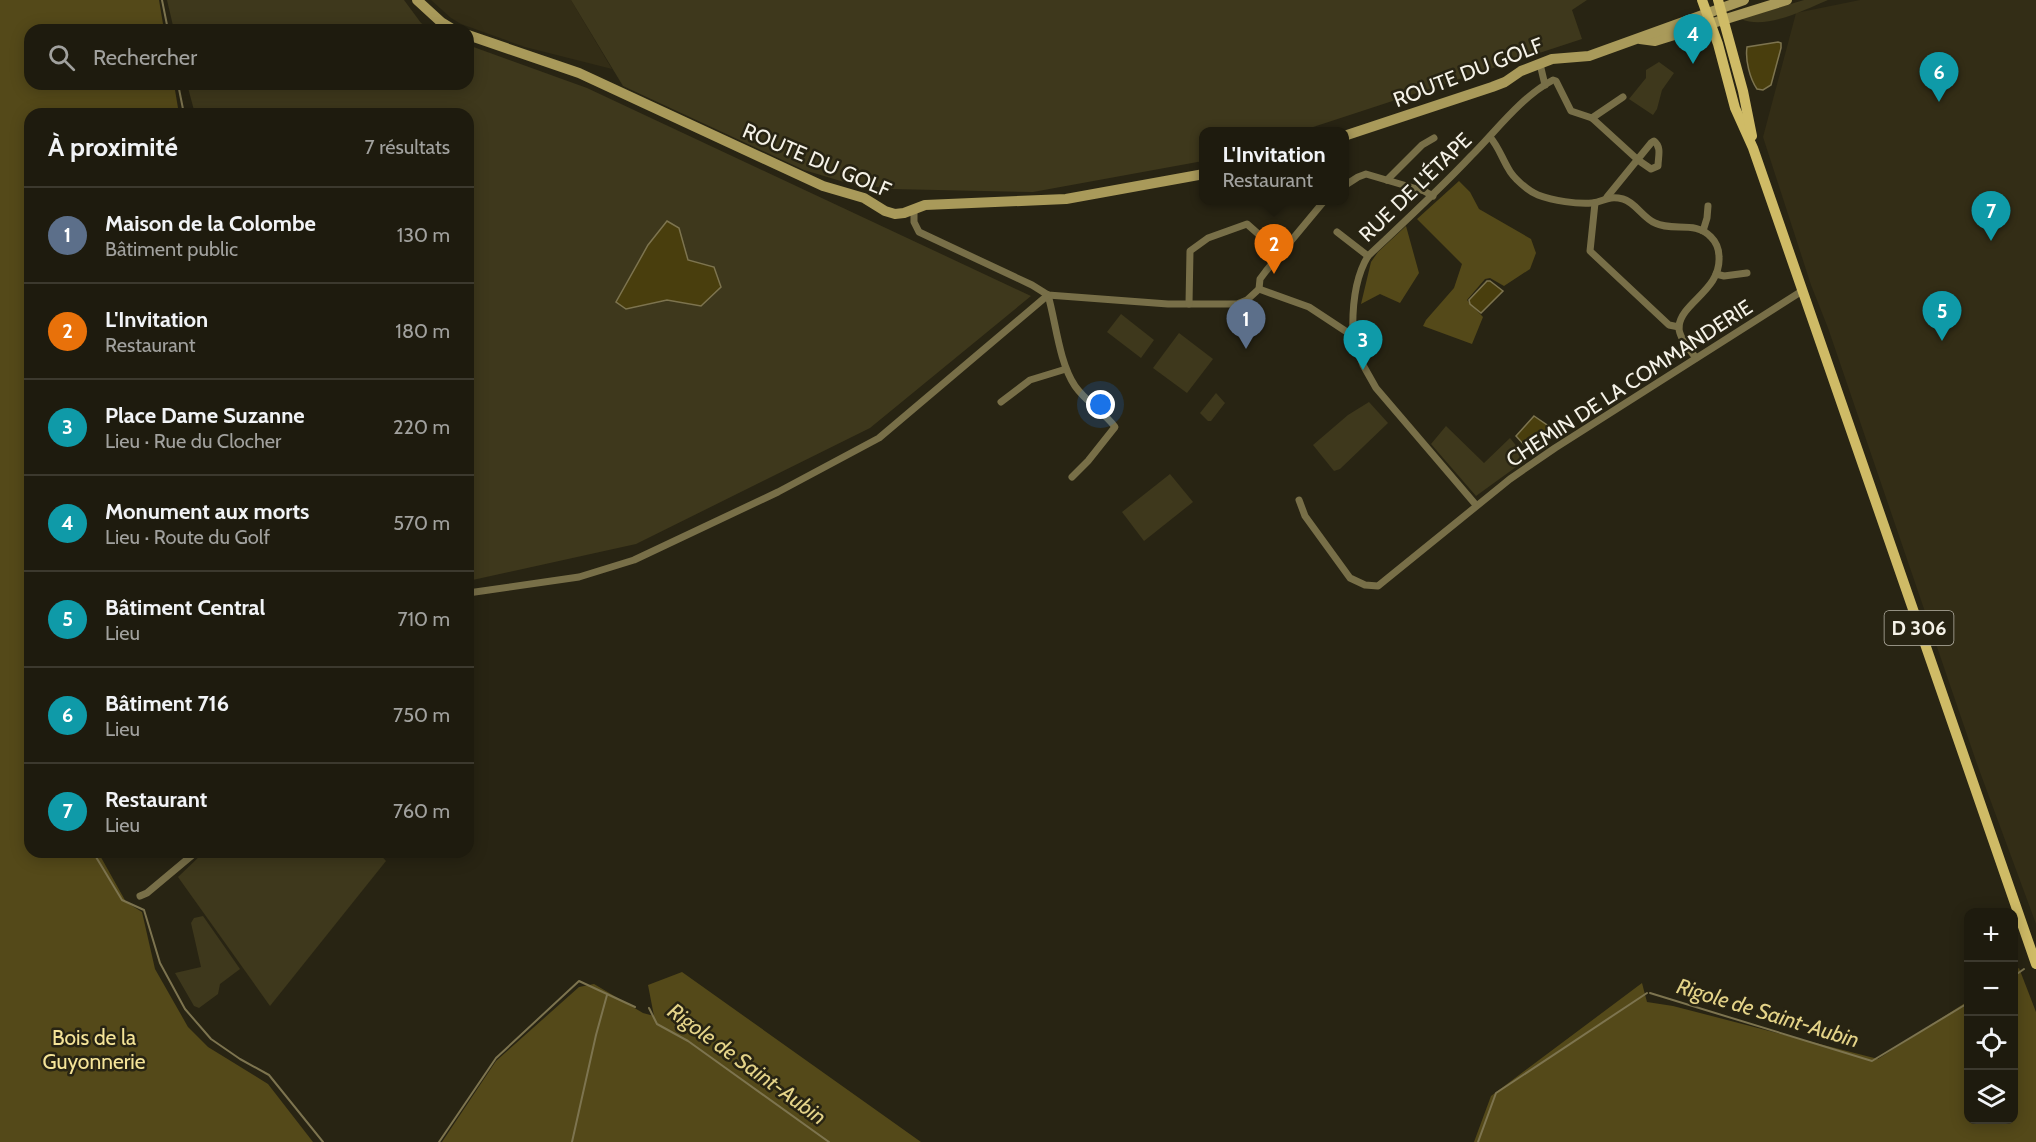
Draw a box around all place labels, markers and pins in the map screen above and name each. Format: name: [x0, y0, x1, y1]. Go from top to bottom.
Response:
pin: 4: [1674, 14, 1712, 64]
pin: 6: [1920, 52, 1958, 102]
pin: 7: [1972, 192, 2010, 241]
pin: 2: [1254, 224, 1294, 274]
pin: 5: [1922, 292, 1962, 341]
pin: 1: [1226, 300, 1266, 349]
pin: 3: [1344, 320, 1382, 370]

